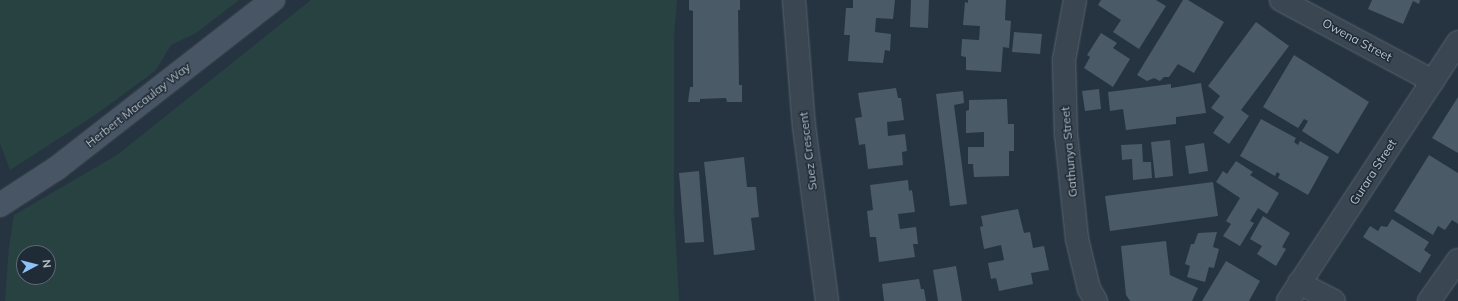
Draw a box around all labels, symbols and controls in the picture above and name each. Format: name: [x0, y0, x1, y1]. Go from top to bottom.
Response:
street label: Owena Street: [1320, 16, 1394, 64]
street label: Herbert Macaulay Way: [83, 60, 193, 150]
street label: Gathunya Street: [1058, 106, 1080, 198]
street label: Suez Crescent: [796, 111, 820, 191]
street label: Gurara Street: [1347, 137, 1399, 207]
north arrow: [16, 245, 56, 285]
text: N: [39, 259, 54, 269]

